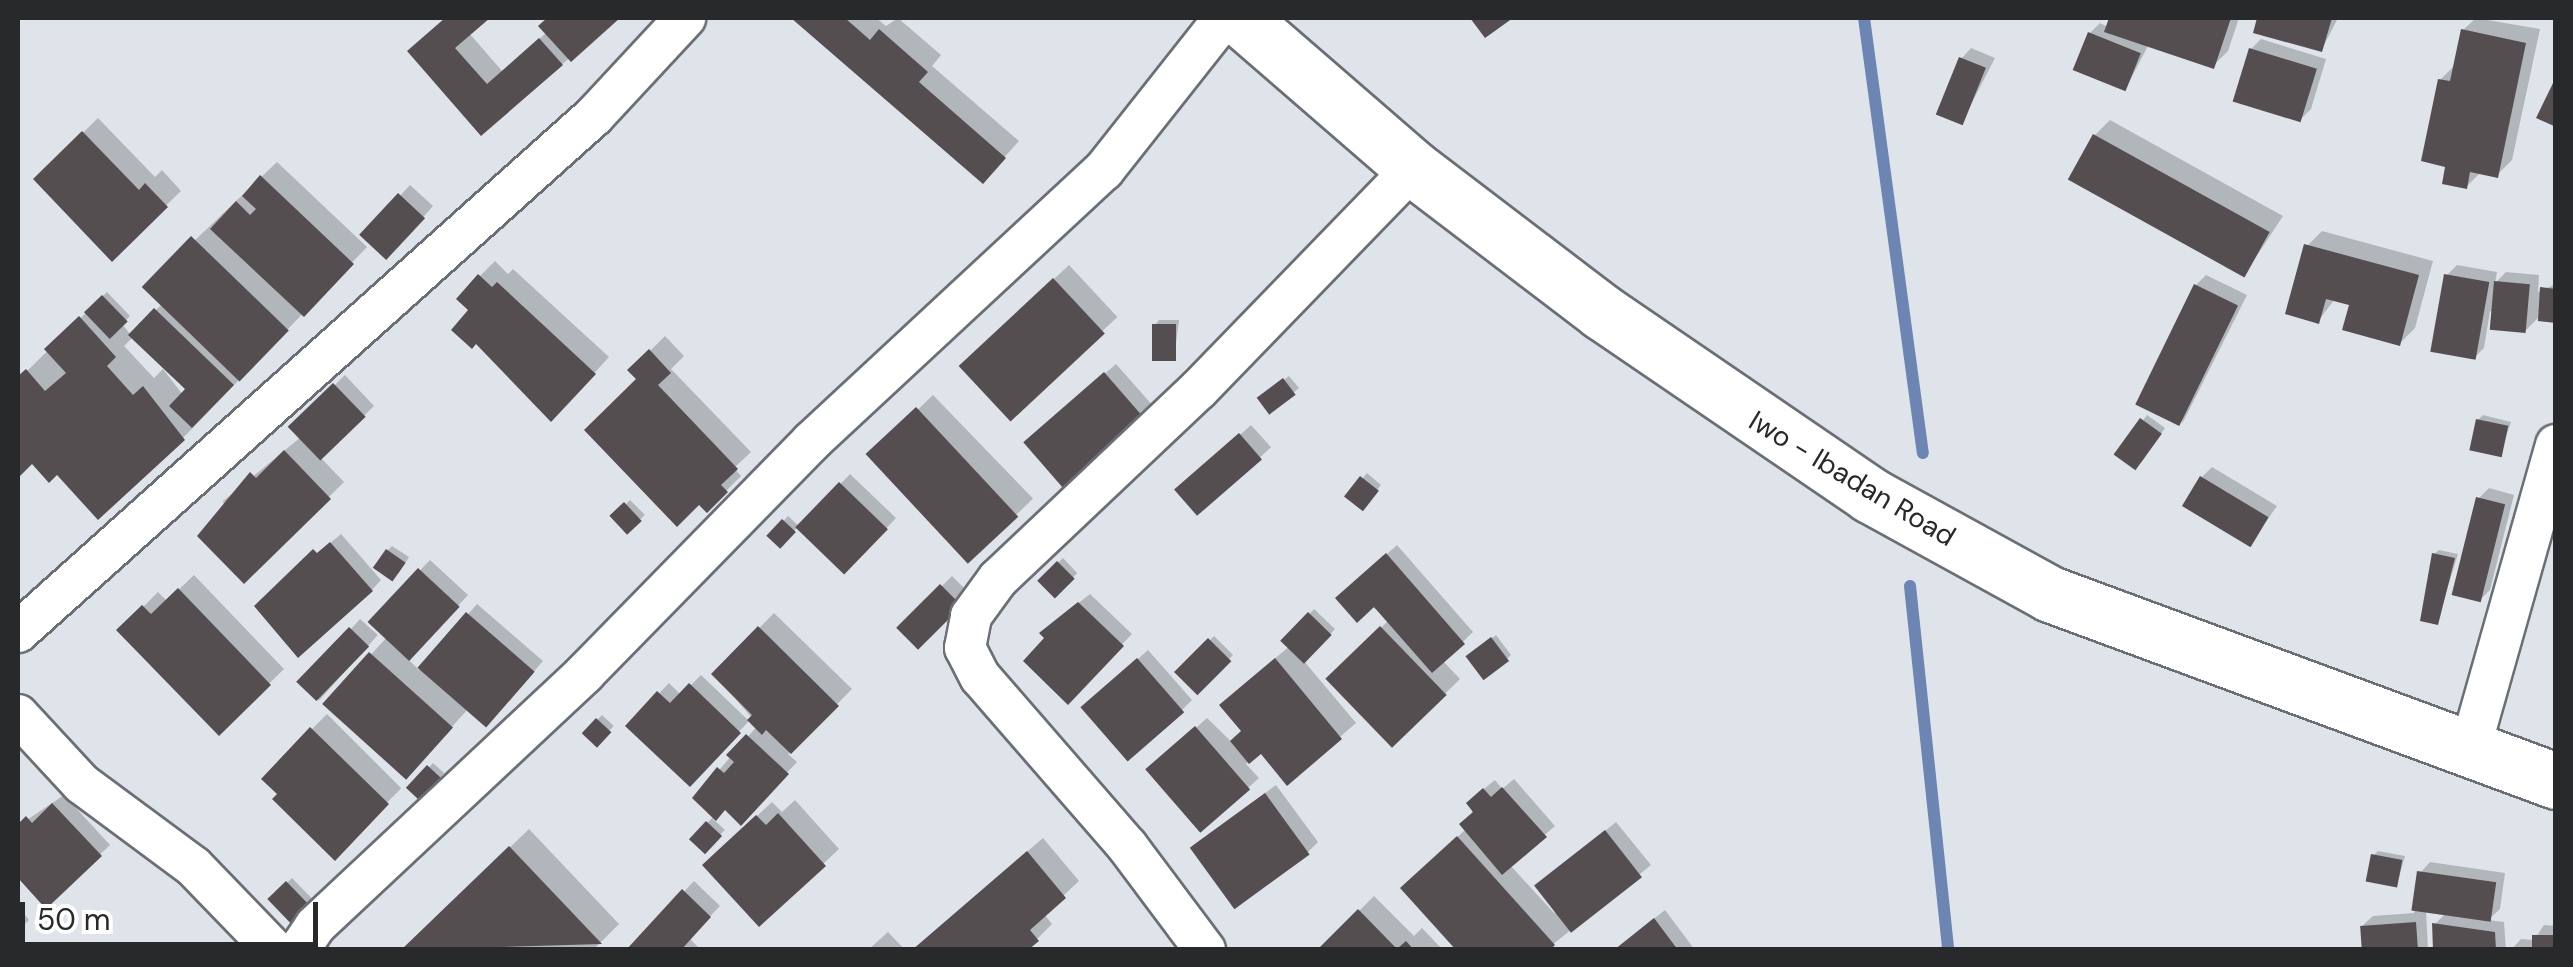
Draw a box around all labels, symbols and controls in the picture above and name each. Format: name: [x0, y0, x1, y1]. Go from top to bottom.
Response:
street label: Iwo - Ibadan Road: [1743, 404, 1961, 554]
scale bar: [25, 882, 322, 944]
text: 50 m: [37, 900, 111, 939]

